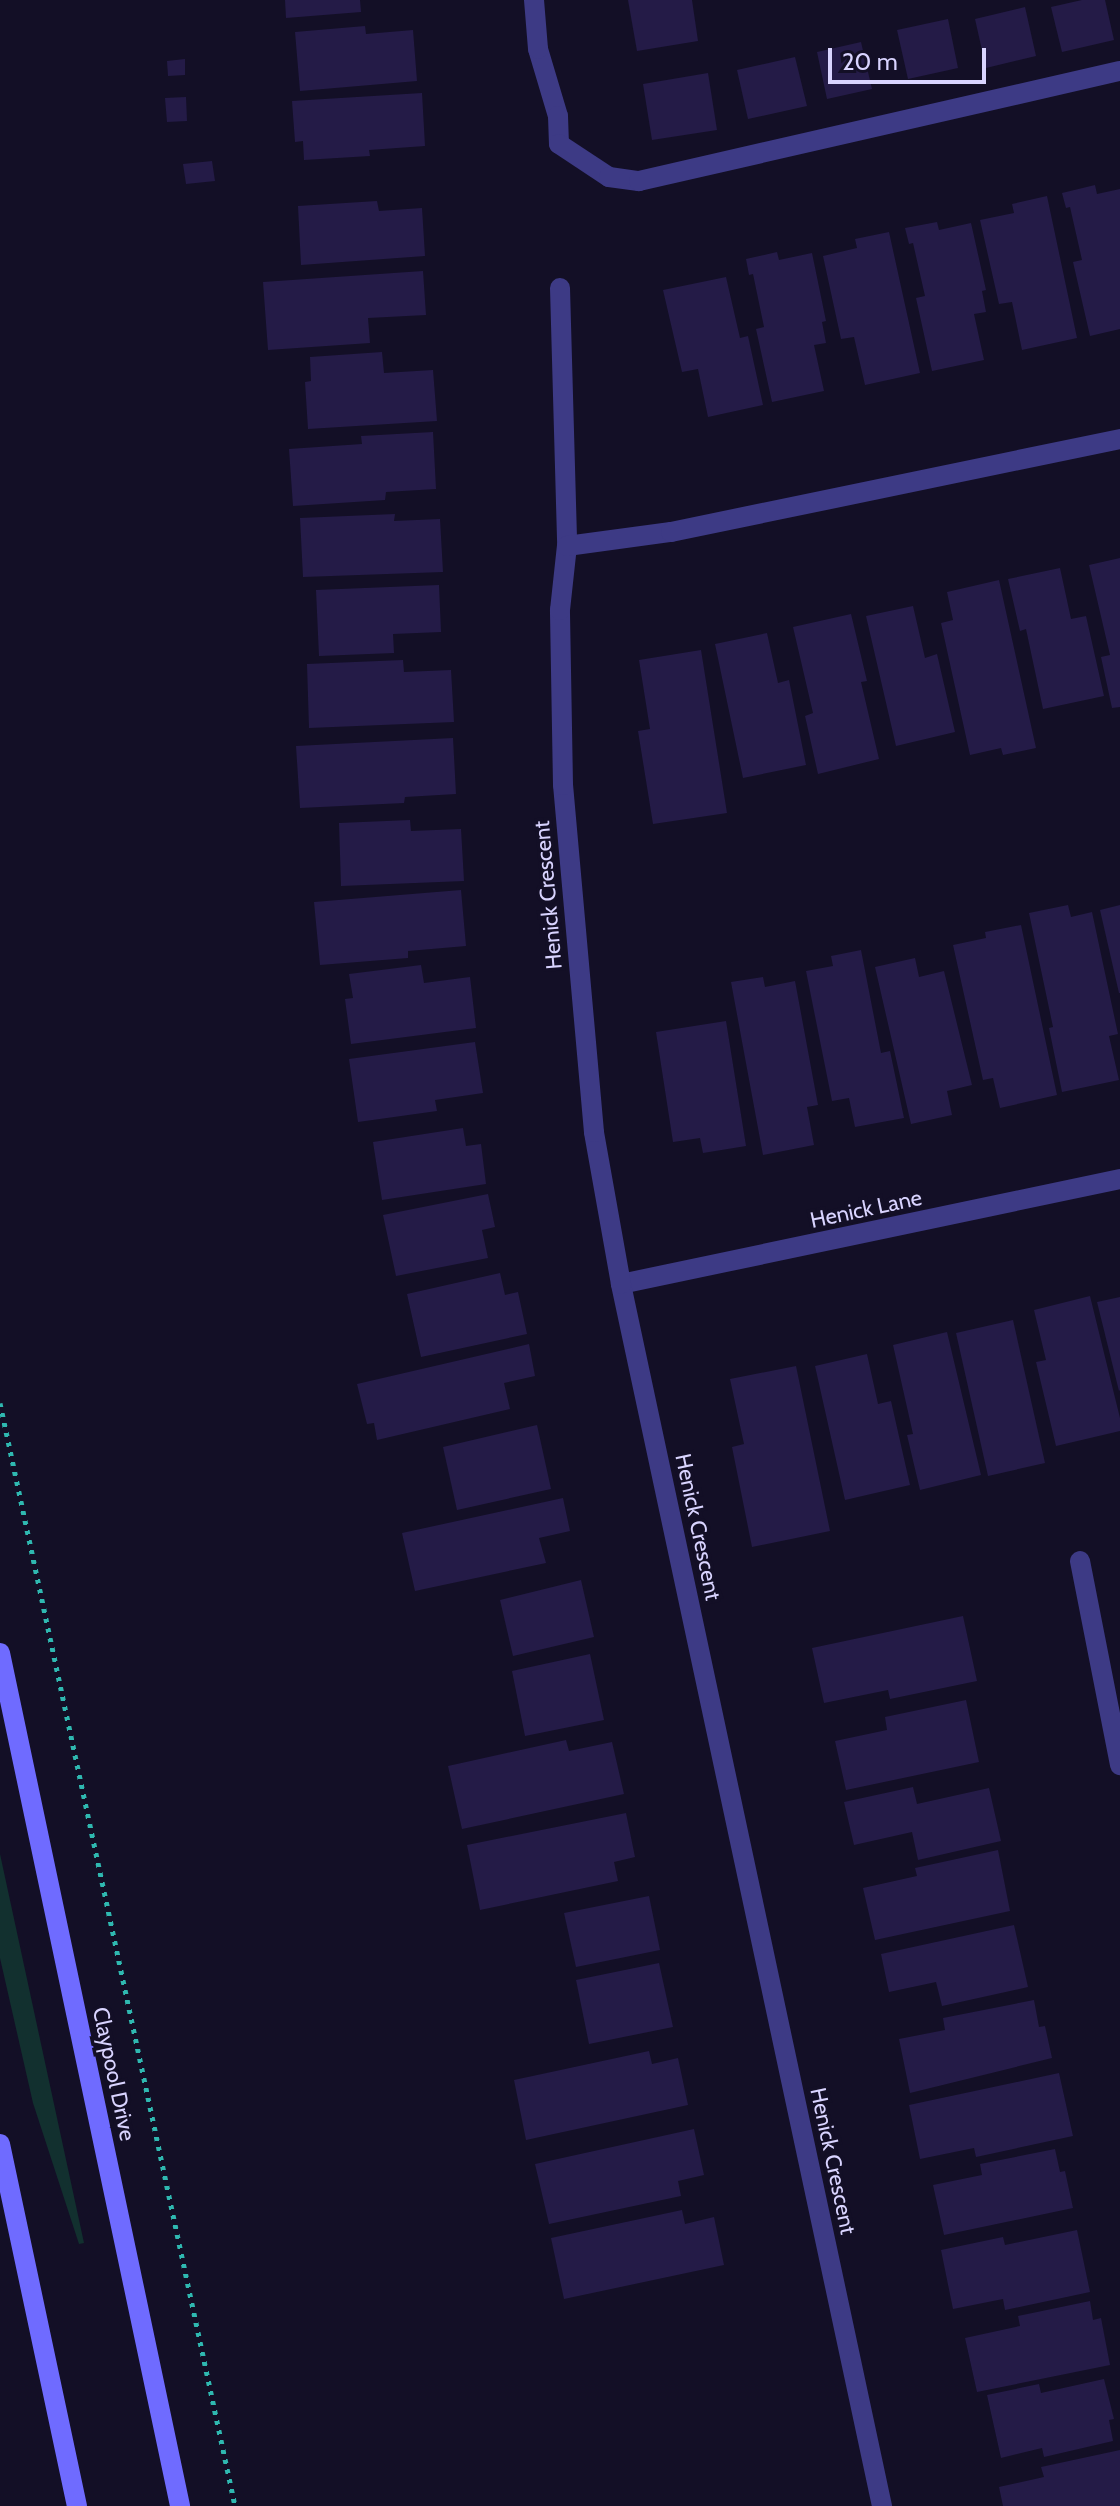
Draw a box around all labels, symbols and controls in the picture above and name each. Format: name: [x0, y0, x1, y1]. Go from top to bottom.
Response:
scale bar: [832, 32, 990, 82]
text: 20 m: [842, 47, 898, 76]
street label: Henick Crescent: [528, 819, 568, 971]
street label: Henick Lane: [808, 1184, 924, 1234]
street label: Henick Crescent: [670, 1451, 726, 1603]
street label: Claypool Drive: [87, 2005, 141, 2143]
street label: Henick Crescent: [805, 2085, 861, 2237]

